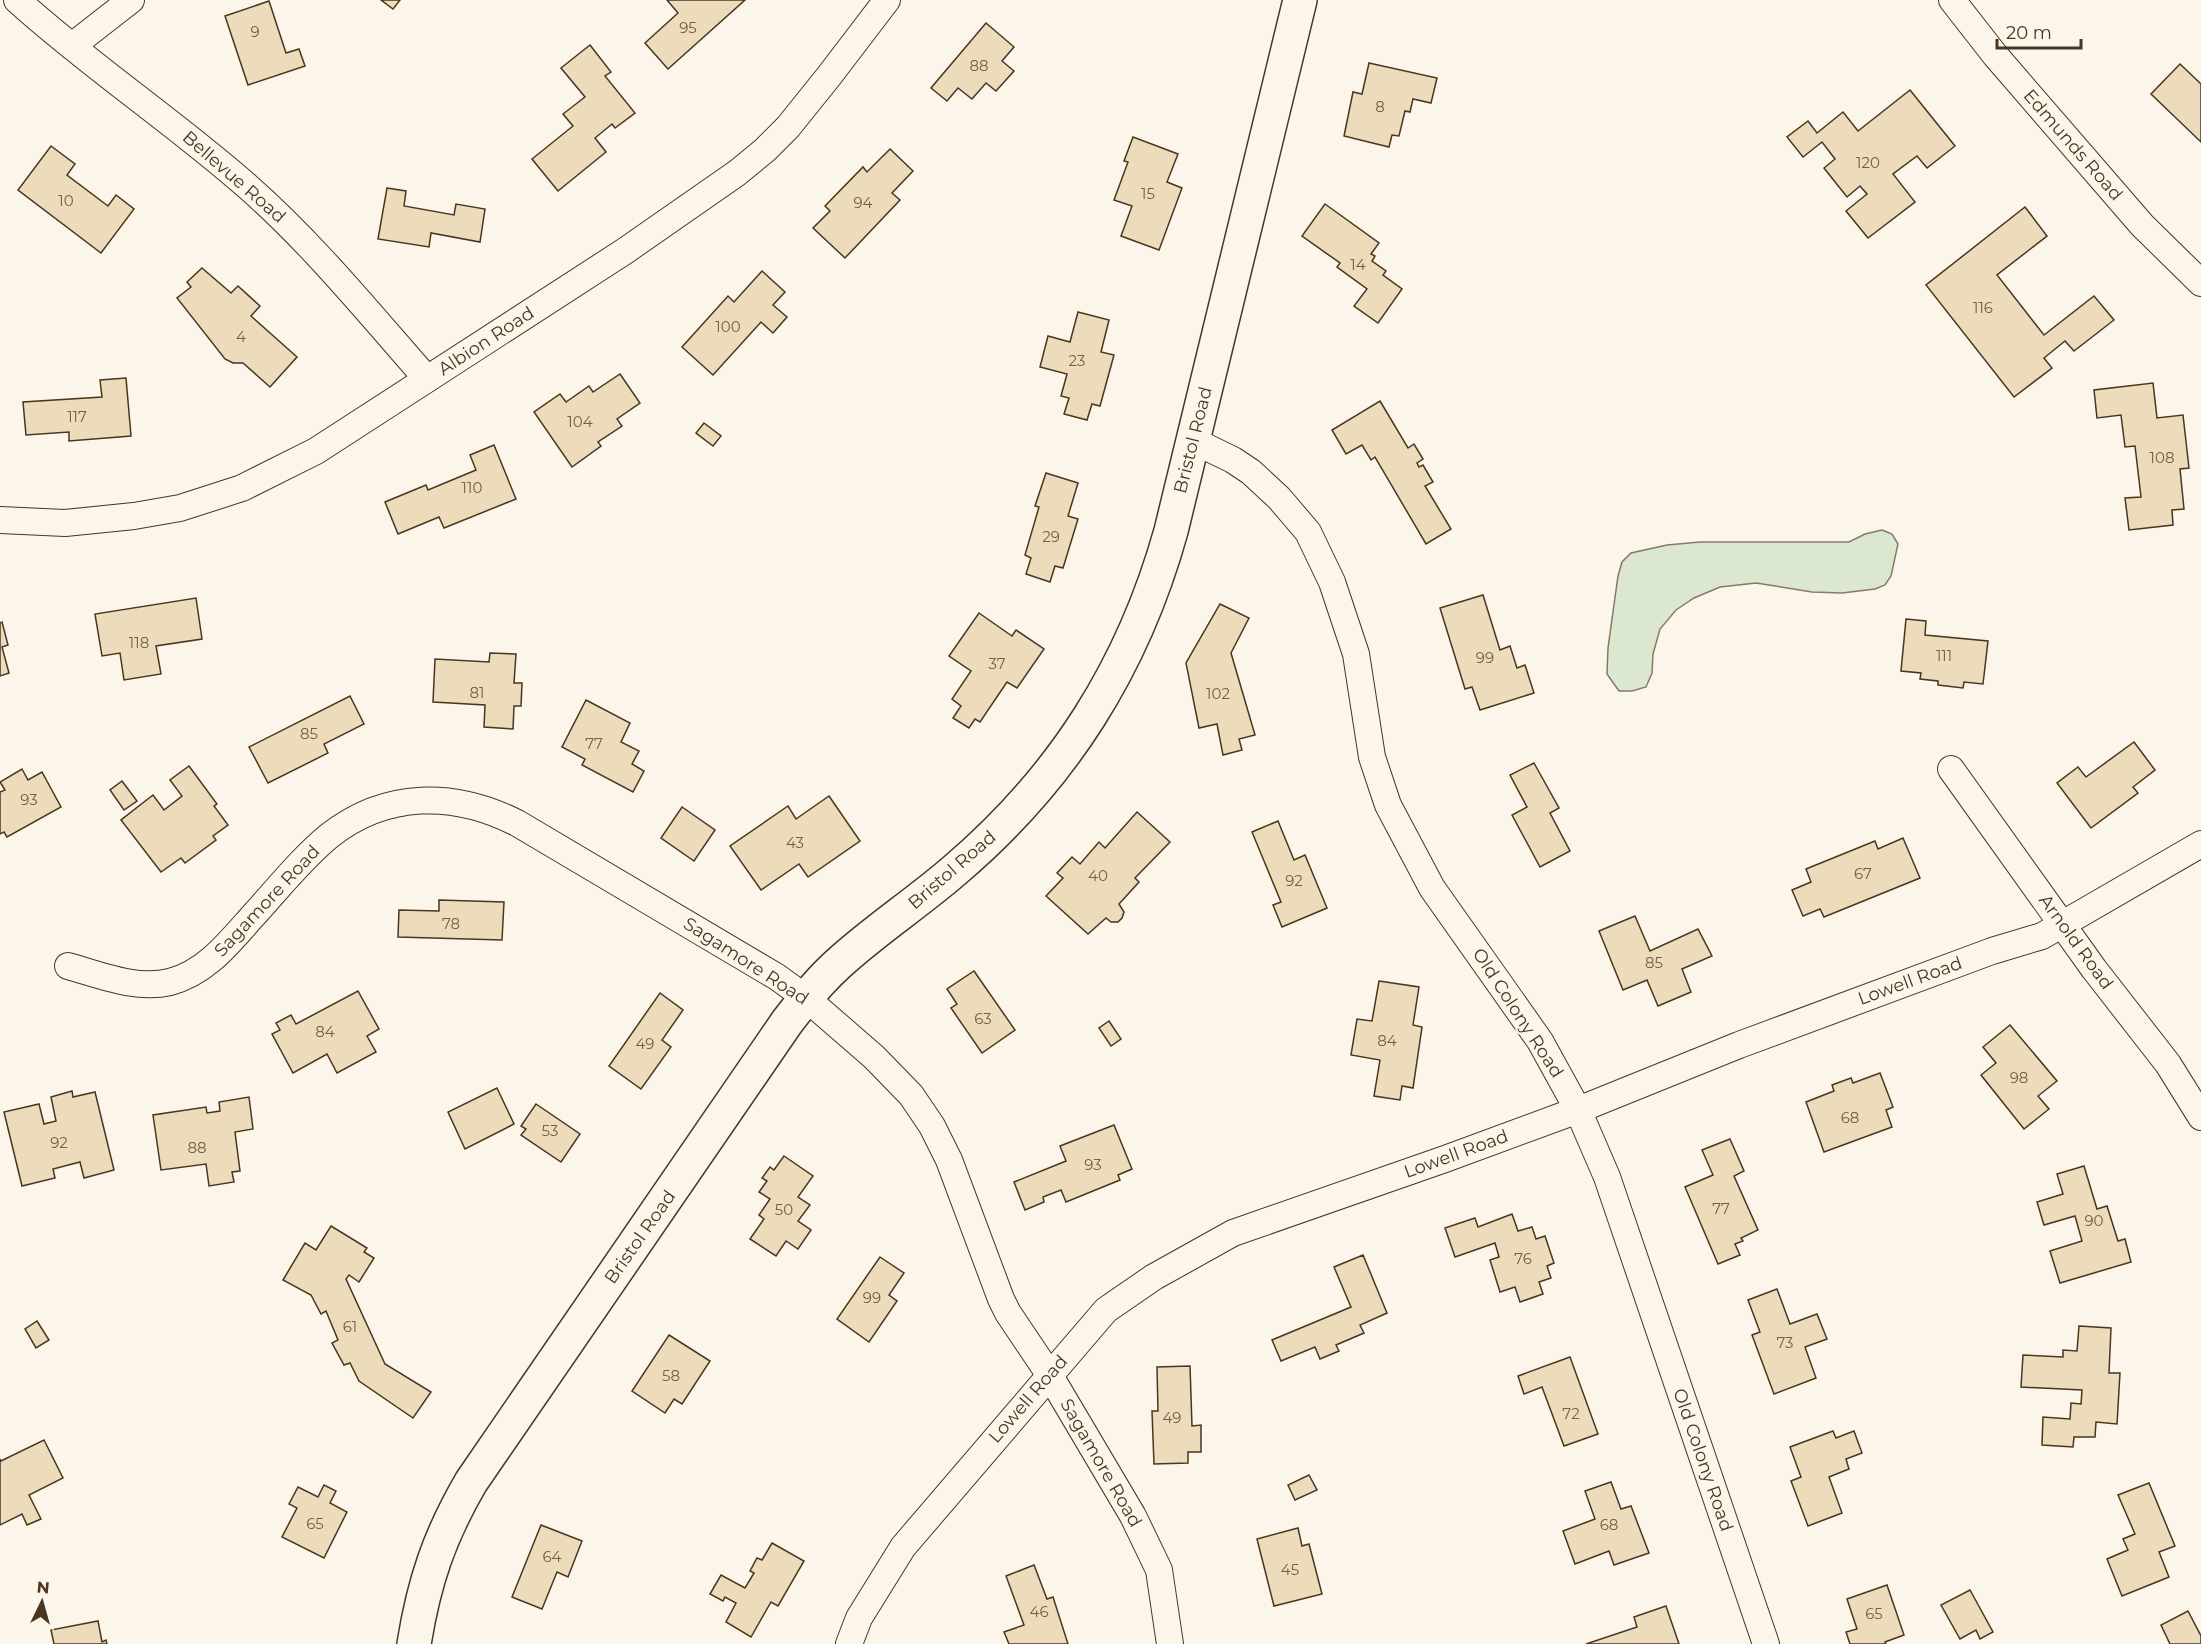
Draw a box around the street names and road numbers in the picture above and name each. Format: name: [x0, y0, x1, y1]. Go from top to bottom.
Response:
street label: Edmunds Road: [2019, 85, 2127, 205]
street label: Bellevue Road: [178, 126, 290, 228]
street label: Albion Road: [434, 302, 538, 380]
street label: Bristol Road: [1169, 384, 1217, 496]
street label: Bristol Road: [904, 826, 1000, 914]
street label: Sagamore Road: [210, 841, 324, 961]
street label: Arnold Road: [2034, 890, 2118, 994]
street label: Sagamore Road: [679, 912, 813, 1010]
street label: Old Colony Road: [1468, 944, 1568, 1082]
street label: Lowell Road: [1855, 952, 1965, 1010]
street label: Lowell Road: [1401, 1125, 1511, 1183]
street label: Bristol Road: [600, 1186, 680, 1288]
street label: Lowell Road: [984, 1351, 1072, 1447]
street label: Old Colony Road: [1668, 1386, 1738, 1534]
street label: Sagamore Road: [1055, 1395, 1147, 1531]

